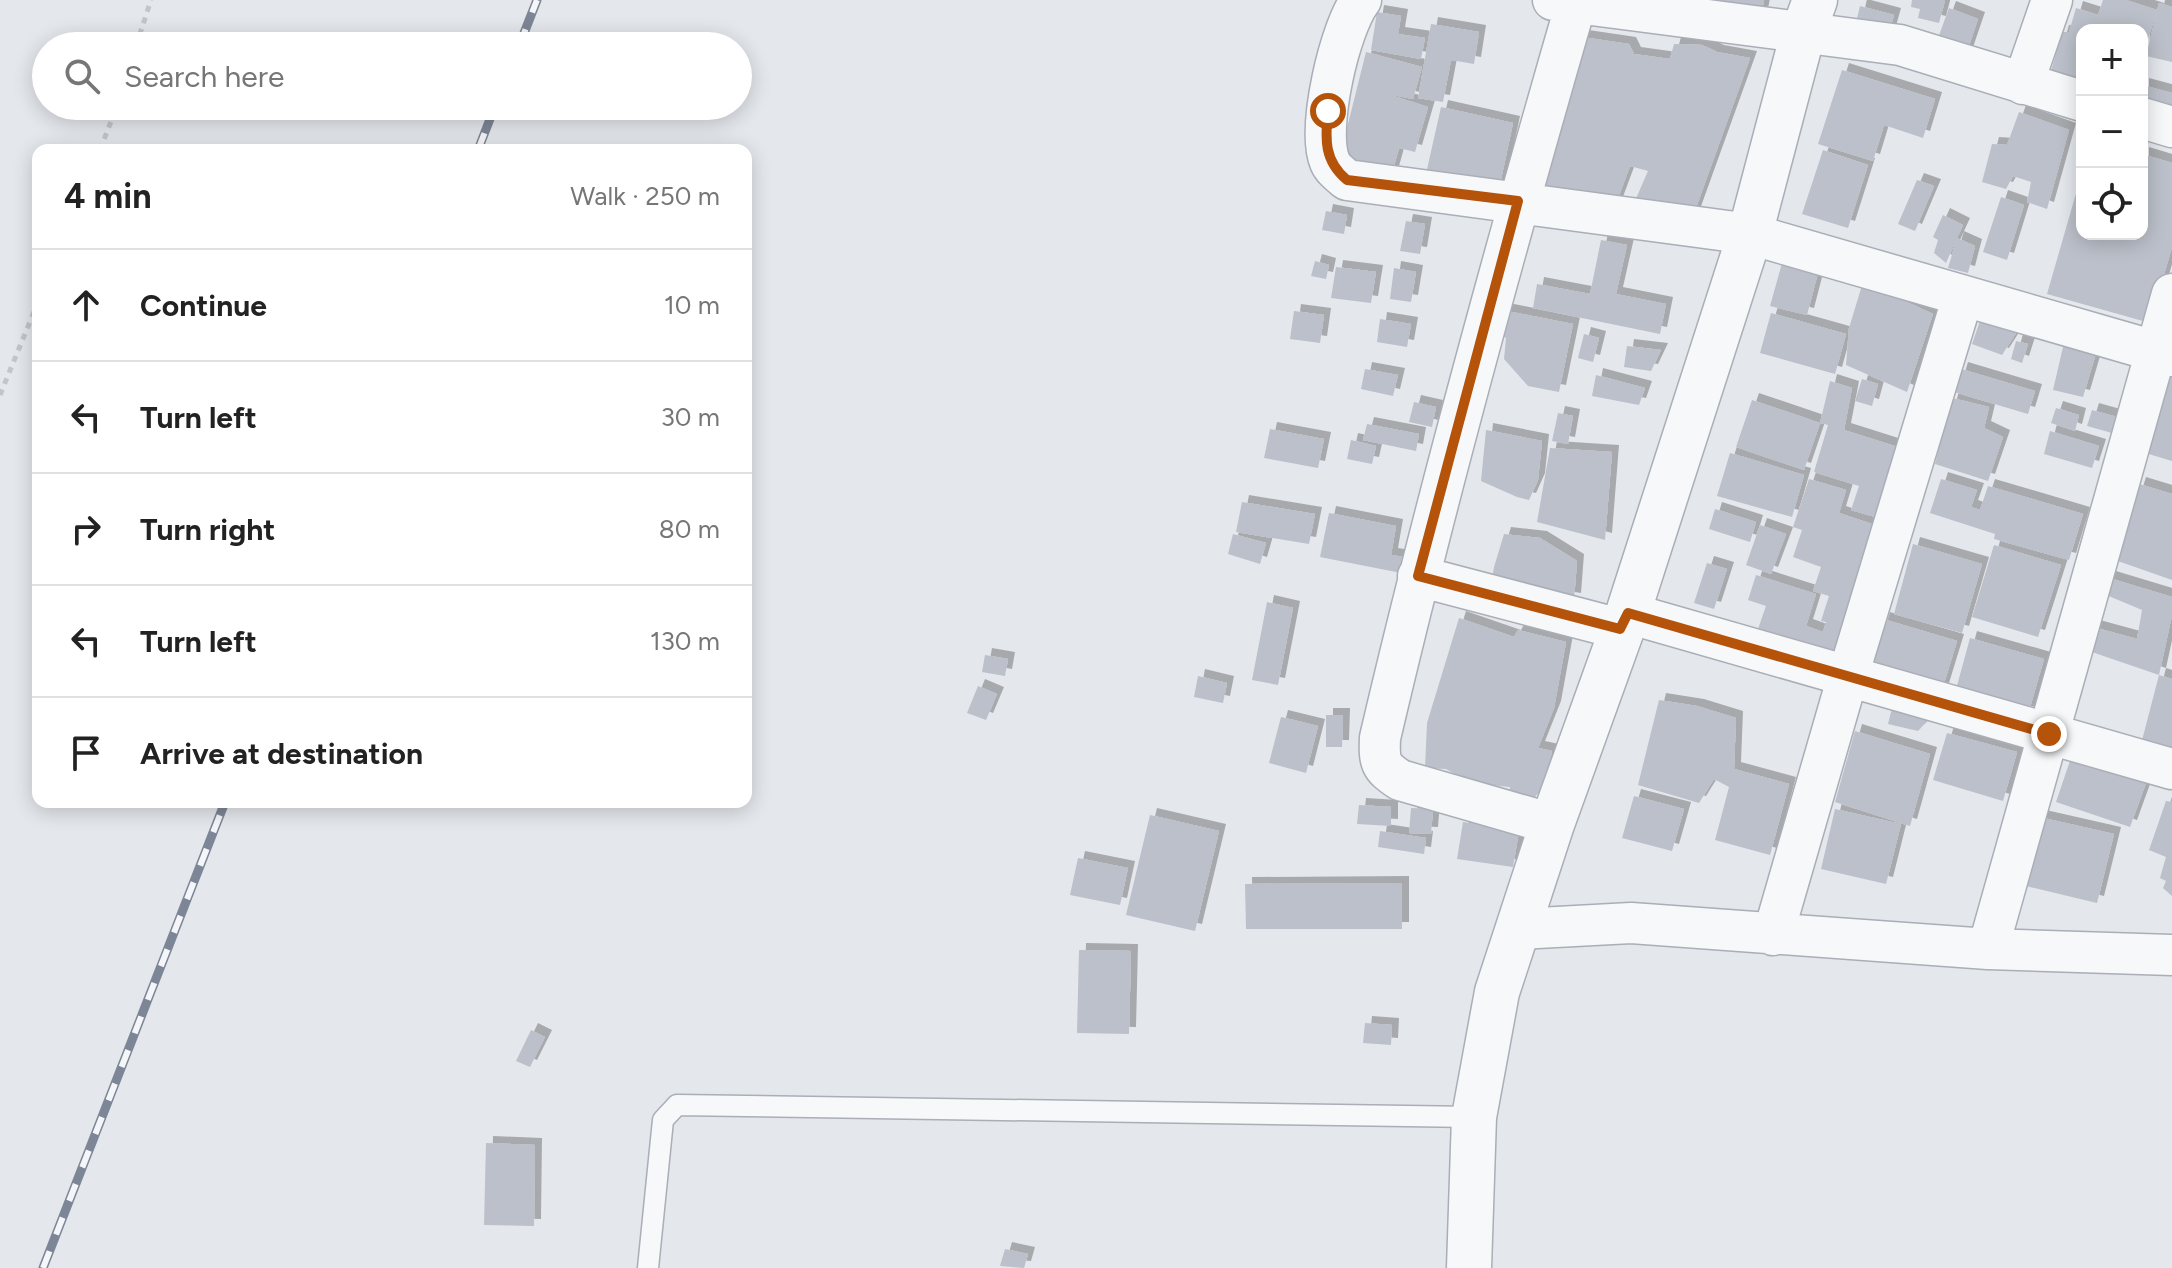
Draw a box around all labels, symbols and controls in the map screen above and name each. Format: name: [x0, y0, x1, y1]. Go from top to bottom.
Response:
map controls: [2076, 24, 2148, 240]
button: +: [2076, 24, 2148, 96]
search box: [32, 32, 752, 120]
icon: search: [60, 54, 104, 98]
text: Search here: [124, 58, 284, 95]
route start: [1310, 93, 1346, 129]
button: −: [2076, 96, 2148, 168]
button: locate: [2076, 168, 2148, 240]
text: 4 min: [64, 176, 151, 217]
text: Walk · 250 m: [570, 180, 720, 212]
icon: ahead: [64, 283, 108, 327]
text: Continue: [140, 287, 267, 324]
text: 10 m: [664, 289, 720, 321]
icon: left: [64, 395, 108, 439]
text: Turn left: [140, 399, 257, 436]
text: 30 m: [661, 401, 720, 433]
icon: right: [64, 507, 108, 551]
text: Turn right: [140, 511, 275, 548]
text: 80 m: [659, 513, 720, 545]
icon: left: [64, 619, 108, 663]
text: Turn left: [140, 623, 257, 660]
text: 130 m: [650, 625, 720, 657]
route end: [2031, 716, 2067, 752]
icon: arrive: [64, 731, 108, 775]
text: Arrive at destination: [140, 735, 423, 772]

